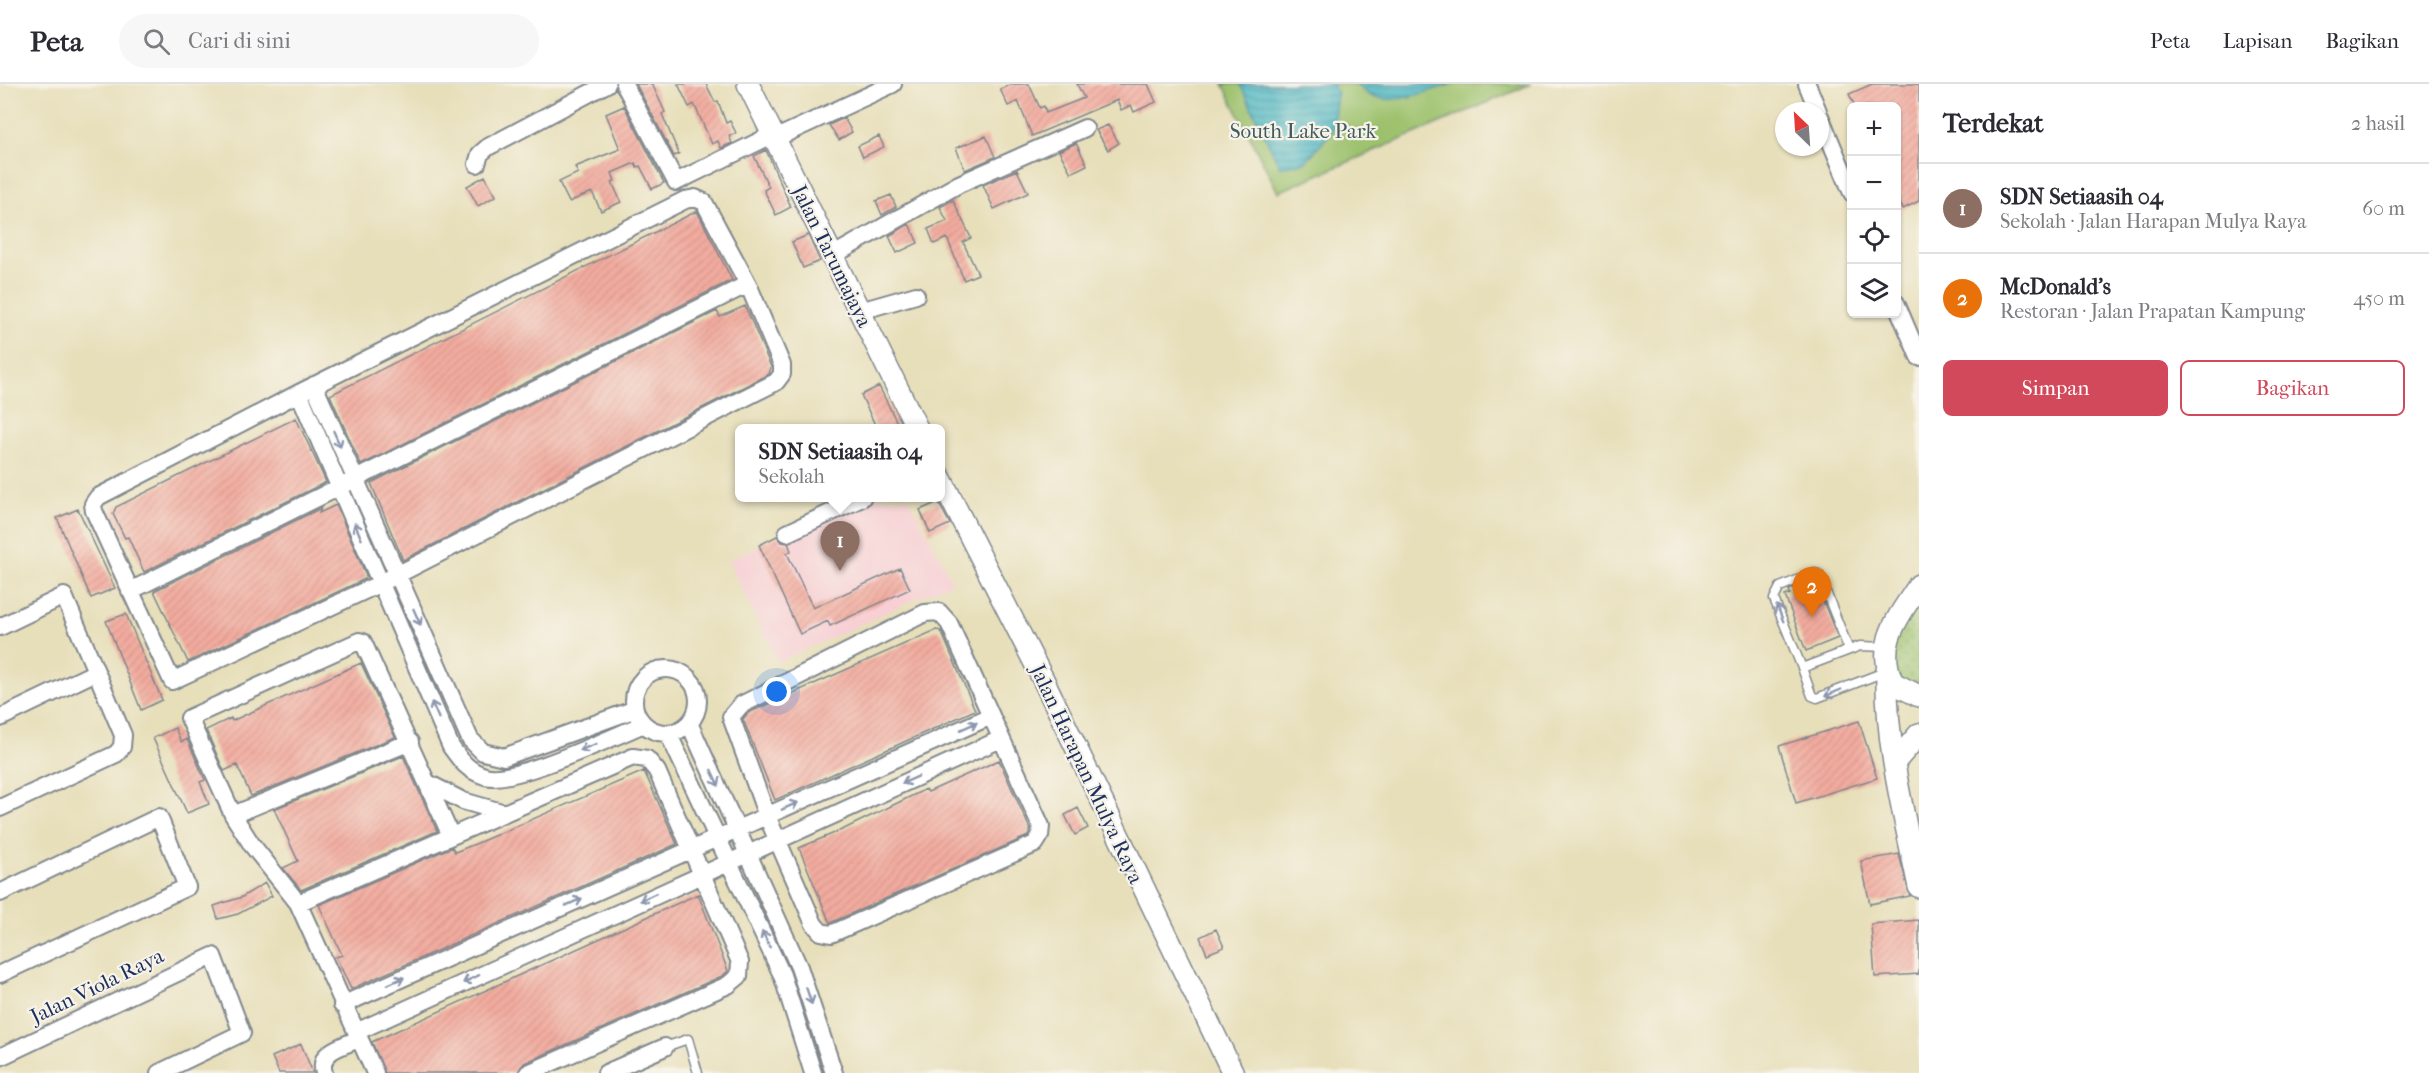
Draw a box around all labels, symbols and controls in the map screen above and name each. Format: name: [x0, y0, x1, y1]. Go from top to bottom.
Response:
search box: [119, 14, 539, 68]
text: Peta: [30, 25, 83, 58]
icon: search: [140, 25, 173, 58]
text: Cari di sini: [188, 28, 291, 54]
text: Peta: [2150, 29, 2190, 53]
text: Lapisan: [2223, 29, 2292, 53]
text: Bagikan: [2325, 29, 2399, 53]
north arrow: [1775, 102, 1829, 156]
map controls: [1847, 102, 1901, 318]
button: +: [1847, 102, 1901, 156]
text: Terdekat: [1943, 108, 2044, 139]
text: 2 hasil: [2351, 112, 2405, 135]
park label: South Lake Park: [1230, 119, 1376, 143]
button: −: [1847, 156, 1901, 210]
street label: Jalan Tarumajaya: [786, 179, 877, 331]
text: SDN Setiaasih 04: [2000, 184, 2163, 210]
text: 1: [1959, 197, 1966, 220]
text: 60 m: [2362, 197, 2405, 220]
button: locate: [1847, 210, 1901, 264]
text: Sekolah · Jalan Harapan Mulya Raya: [2000, 210, 2306, 233]
button: layers: [1847, 264, 1901, 318]
text: McDonald's: [2000, 274, 2111, 300]
text: 2: [1957, 287, 1968, 310]
text: 450 m: [2353, 287, 2405, 310]
text: Restoran · Jalan Prapatan Kampung: [2000, 300, 2305, 323]
button: Simpan: [1943, 360, 2168, 416]
button: Bagikan: [2180, 360, 2405, 416]
popup: [735, 424, 945, 502]
one-way arrow: [332, 429, 344, 447]
text: SDN Setiaasih 04: [759, 439, 921, 465]
text: Sekolah: [759, 465, 825, 488]
one-way arrow: [352, 522, 363, 540]
pin: 1: [820, 522, 860, 571]
pin: 2: [1792, 568, 1832, 617]
one-way arrow: [1774, 605, 1785, 623]
one-way arrow: [412, 607, 423, 625]
street label: Jalan Harapan Mulya Raya: [1025, 659, 1149, 888]
your location: [762, 677, 791, 706]
one-way arrow: [1824, 688, 1843, 699]
one-way arrow: [429, 701, 440, 719]
one-way arrow: [959, 720, 977, 732]
one-way arrow: [579, 742, 598, 753]
one-way arrow: [709, 769, 721, 787]
one-way arrow: [901, 774, 919, 786]
one-way arrow: [781, 799, 799, 811]
one-way arrow: [640, 892, 658, 904]
one-way arrow: [564, 896, 582, 907]
one-way arrow: [759, 930, 771, 948]
street label: Jalan Viola Raya: [25, 943, 168, 1029]
one-way arrow: [463, 973, 481, 985]
one-way arrow: [386, 975, 404, 986]
one-way arrow: [804, 986, 815, 1004]

